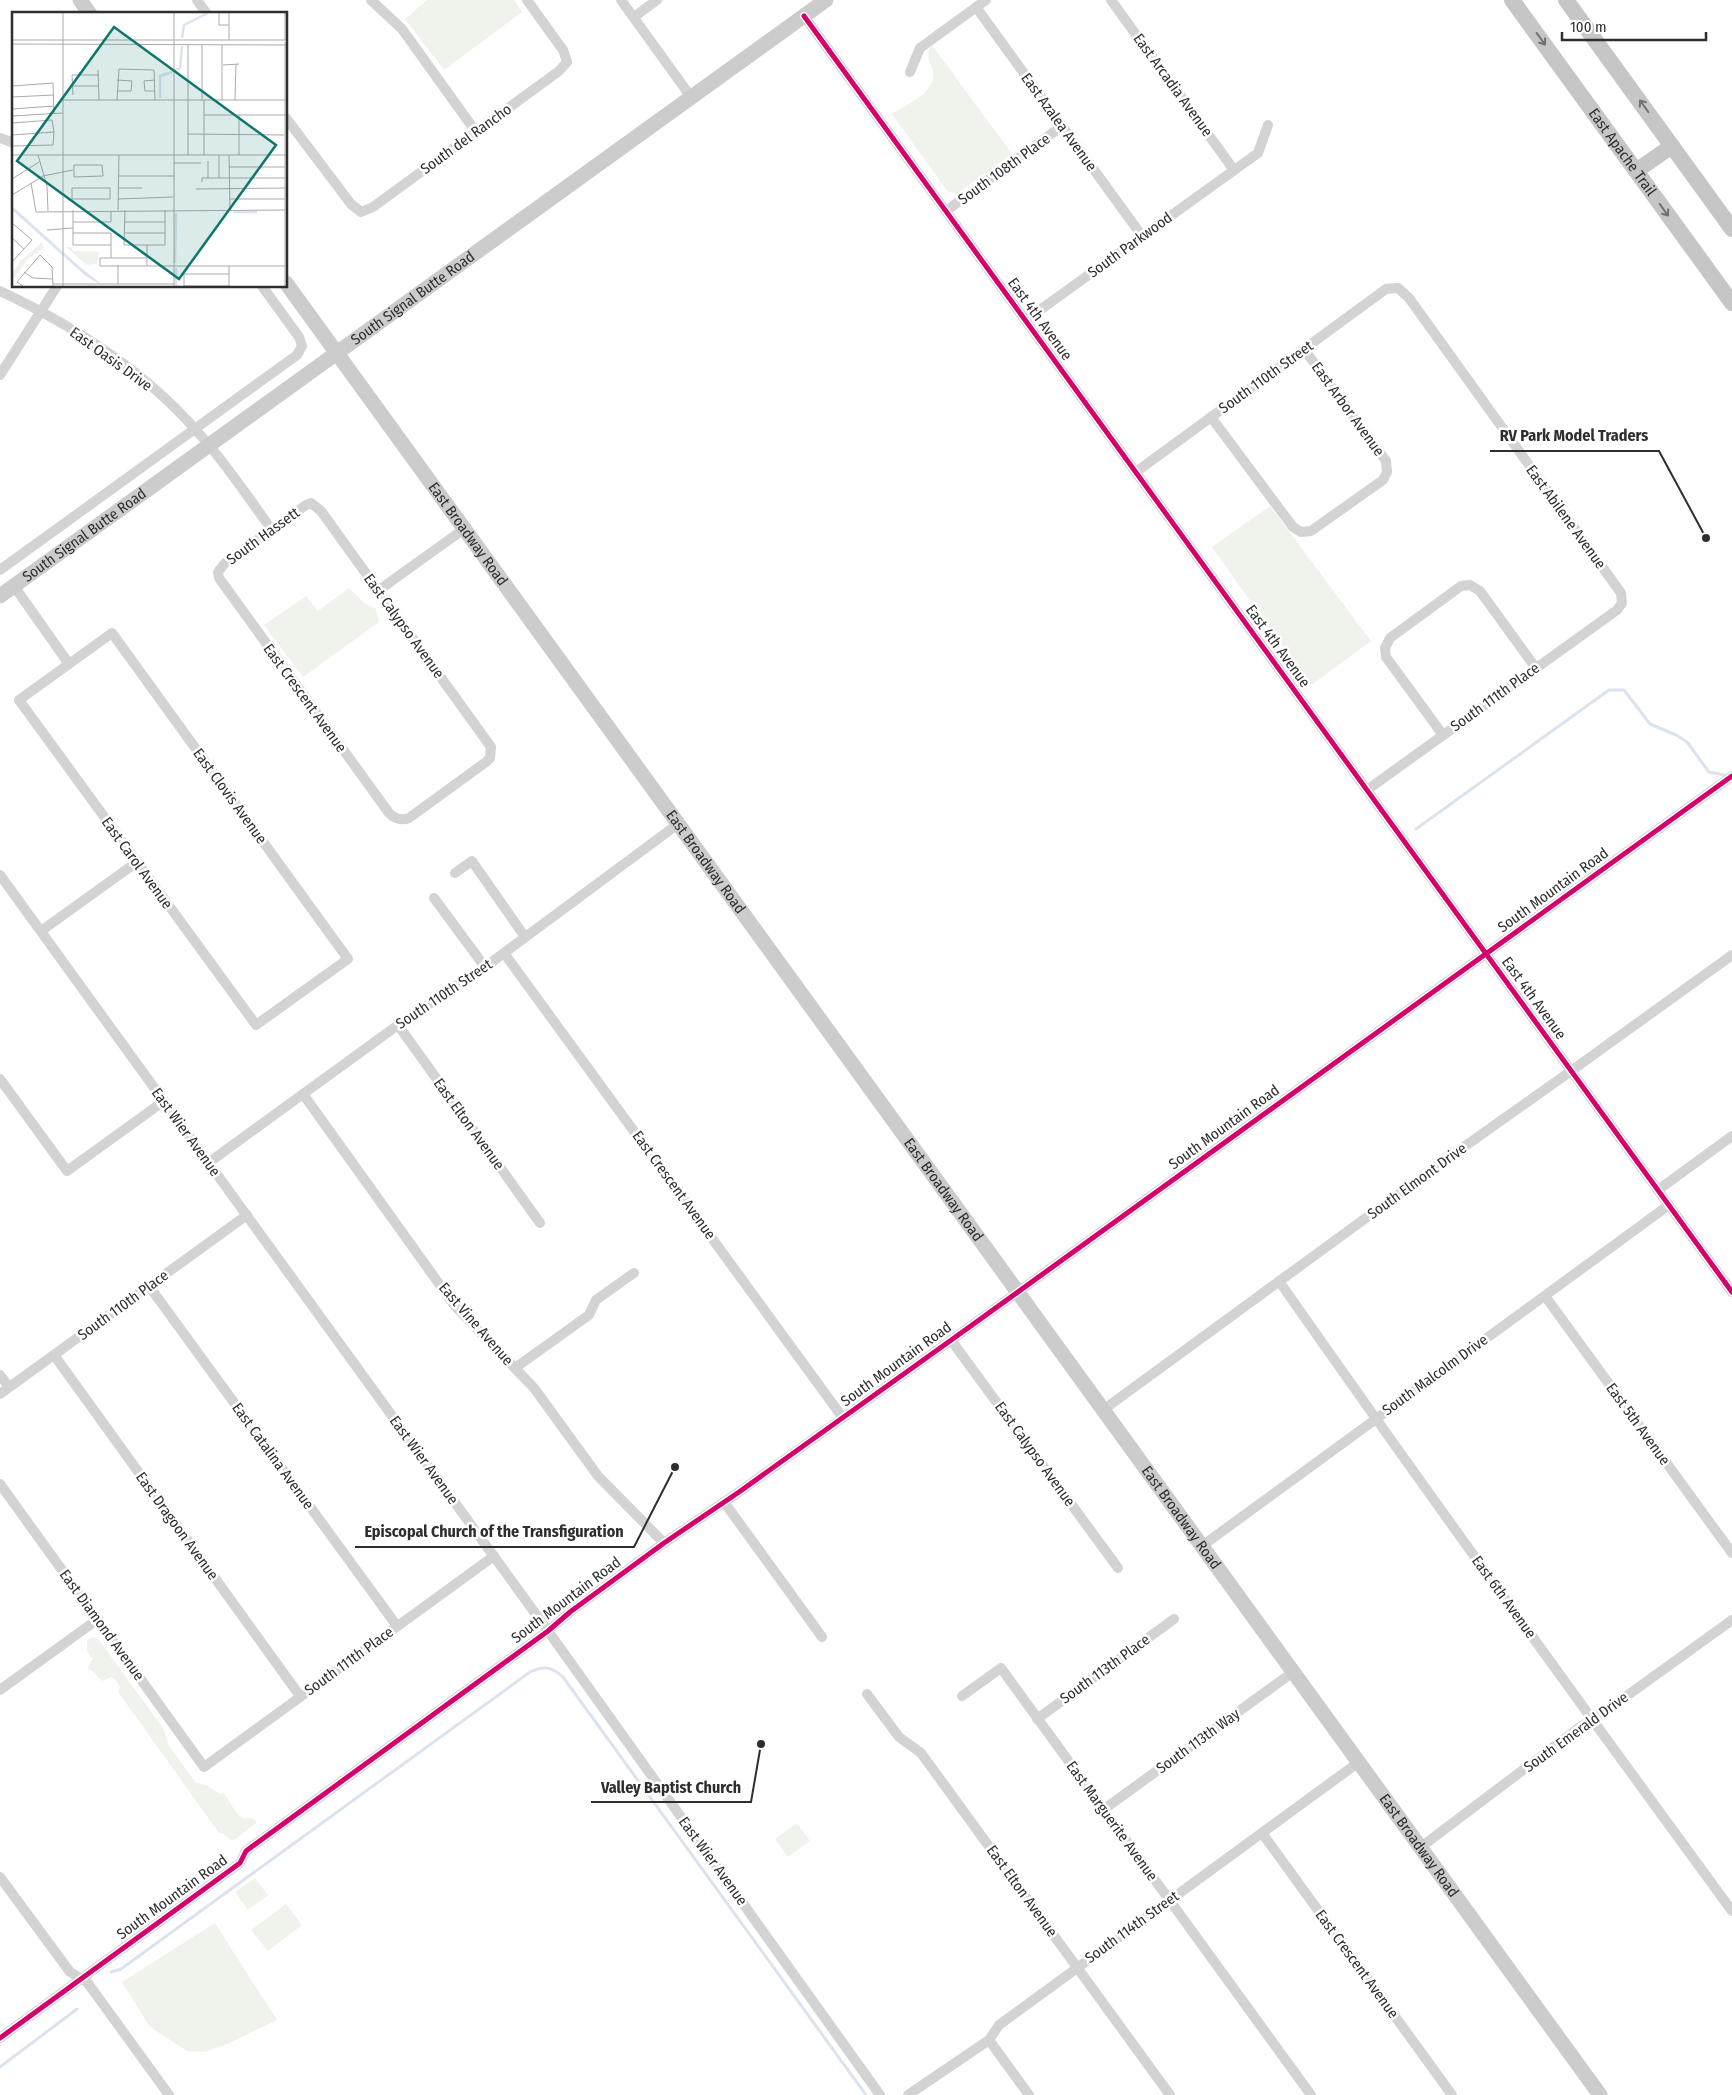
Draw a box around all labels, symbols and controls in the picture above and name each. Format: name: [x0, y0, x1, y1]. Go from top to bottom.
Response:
scale bar: [1562, 10, 1706, 42]
inset map: [12, 12, 288, 288]
text: 100 m: [1570, 18, 1607, 36]
street label: East Arcadia Avenue: [1130, 30, 1216, 140]
one-way arrow: [1535, 32, 1546, 45]
street label: East Azalea Avenue: [1017, 69, 1101, 175]
street label: South del Rancho: [417, 100, 515, 178]
one-way arrow: [1638, 100, 1649, 114]
street label: East Apache Trail: [1585, 105, 1660, 199]
street label: South 108th Place: [954, 130, 1054, 208]
one-way arrow: [1659, 203, 1670, 216]
street label: South Parkwood: [1084, 208, 1176, 282]
street label: South Signal Butte Road: [347, 248, 478, 349]
street label: East 4th Avenue: [1004, 274, 1076, 364]
street label: East Oasis Drive: [66, 323, 156, 395]
street label: South 110th Street: [1215, 337, 1317, 417]
street label: East Arbor Avenue: [1308, 358, 1388, 460]
callout: RV Park Model Traders: [1490, 420, 1659, 451]
text: RV Park Model Traders: [1500, 426, 1648, 445]
street label: East Abilene Avenue: [1522, 462, 1610, 572]
street label: East Broadway Road: [425, 479, 511, 589]
street label: South Signal Butte Road: [19, 484, 150, 586]
street label: South Hassett: [223, 503, 303, 568]
street label: East Calypso Avenue: [360, 570, 448, 682]
street label: East 4th Avenue: [1242, 601, 1314, 691]
street label: East Crescent Avenue: [260, 640, 350, 756]
street label: South 111th Place: [1447, 659, 1543, 735]
street label: East Clovis Avenue: [189, 745, 271, 847]
street label: East Broadway Road: [662, 807, 749, 917]
street label: East Carol Avenue: [98, 814, 176, 912]
street label: South Mountain Road: [1494, 844, 1612, 936]
street label: East 4th Avenue: [1498, 953, 1570, 1043]
street label: South 110th Street: [393, 955, 496, 1033]
street label: East Elton Avenue: [430, 1075, 508, 1173]
street label: South Mountain Road: [1165, 1081, 1283, 1173]
street label: East Wier Avenue: [148, 1084, 224, 1180]
street label: East Crescent Avenue: [629, 1127, 719, 1243]
street label: East Broadway Road: [900, 1134, 987, 1245]
street label: South Elmont Drive: [1364, 1139, 1470, 1223]
street label: South 110th Place: [74, 1266, 172, 1344]
street label: East Vine Avenue: [435, 1279, 517, 1369]
street label: South Mountain Road: [837, 1318, 955, 1410]
street label: South Malcolm Drive: [1379, 1331, 1491, 1419]
street label: East 5th Avenue: [1602, 1379, 1674, 1469]
street label: East Calypso Avenue: [991, 1398, 1079, 1510]
street label: East Catalina Avenue: [228, 1399, 318, 1513]
street label: East Wier Avenue: [386, 1412, 462, 1508]
street label: East Broadway Road: [1138, 1462, 1225, 1573]
street label: East Dragoon Avenue: [132, 1469, 222, 1583]
callout: Episcopal Church of the Transfiguration: [355, 1516, 634, 1547]
text: Episcopal Church of the Transfiguration: [364, 1522, 624, 1541]
street label: East 6th Avenue: [1468, 1552, 1540, 1642]
street label: South Mountain Road: [508, 1553, 624, 1647]
street label: East Diamond Avenue: [56, 1566, 148, 1684]
street label: South 111th Place: [301, 1623, 397, 1699]
street label: South 113th Place: [1057, 1630, 1153, 1708]
street label: South Emerald Drive: [1520, 1688, 1632, 1776]
street label: South 113th Way: [1153, 1705, 1243, 1777]
street label: East Marguerite Avenue: [1062, 1758, 1162, 1884]
callout: Valley Baptist Church: [591, 1771, 751, 1802]
text: Valley Baptist Church: [600, 1778, 741, 1797]
street label: East Broadway Road: [1376, 1790, 1462, 1901]
street label: East Wier Avenue: [675, 1813, 751, 1909]
street label: East Elton Avenue: [983, 1842, 1061, 1940]
street label: South Mountain Road: [113, 1851, 231, 1943]
street label: South 114th Street: [1082, 1887, 1182, 1967]
street label: East Crescent Avenue: [1312, 1906, 1402, 2022]

